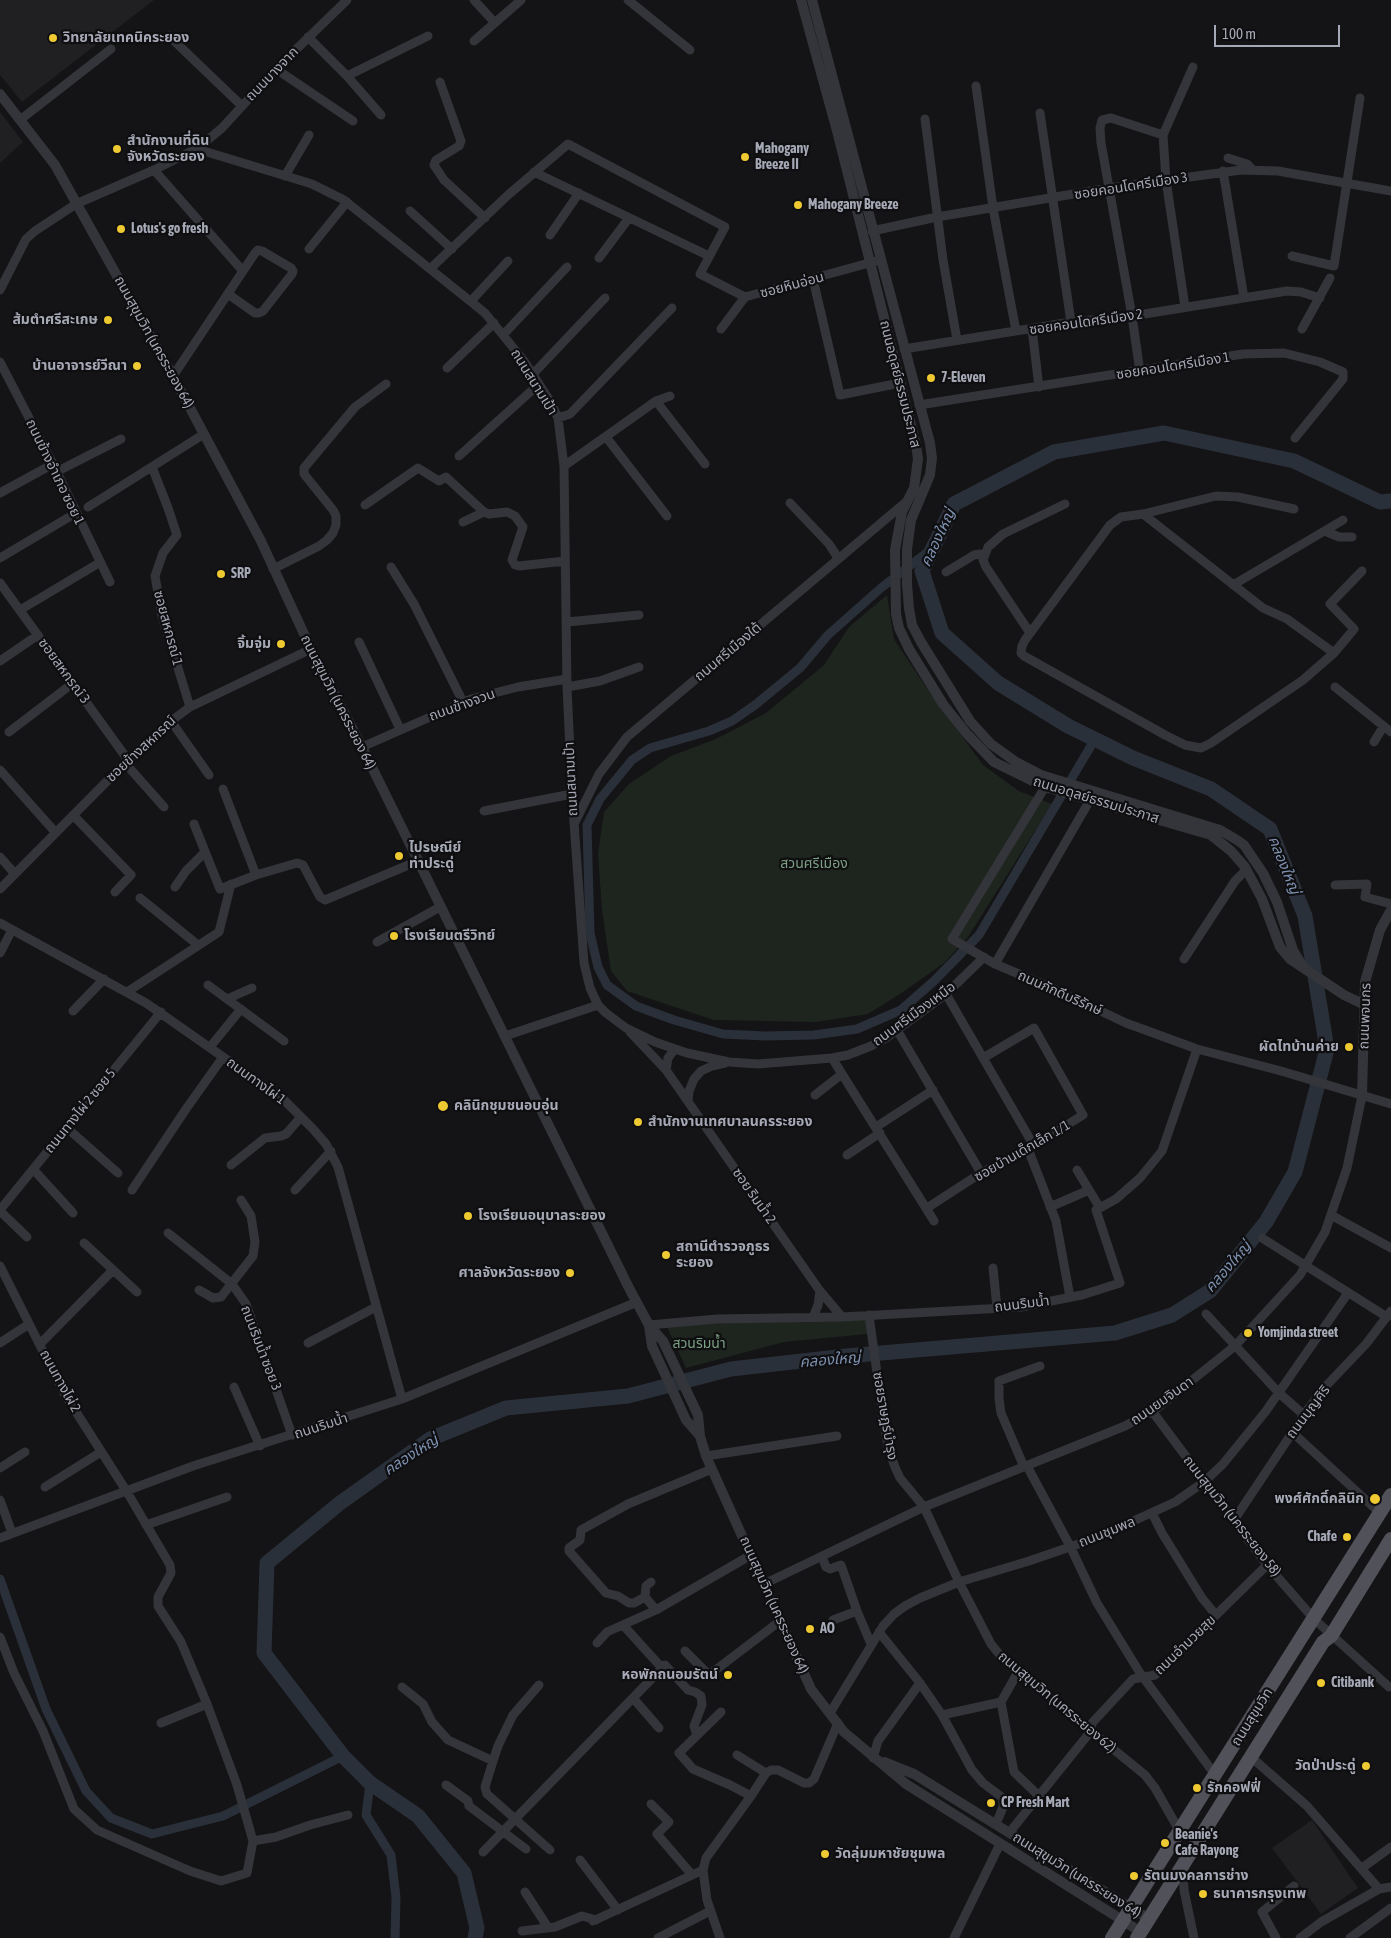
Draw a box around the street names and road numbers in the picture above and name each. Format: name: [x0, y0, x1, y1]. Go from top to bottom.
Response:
street label: ถนนบางจาก: [242, 43, 302, 105]
street label: ซอยคอนโดศรีเมือง 3: [1073, 169, 1189, 203]
street label: ซอยหินอ่อน: [758, 268, 826, 302]
street label: ถนนสุขุมวิท (นครระยอง 64): [111, 273, 197, 411]
street label: ซอยคอนโดศรีเมือง 2: [1028, 306, 1144, 338]
street label: ถนนอดุลย์ธรรมประภาส: [876, 319, 924, 449]
street label: ถนนสนามเป้า: [507, 346, 561, 418]
street label: ซอยคอนโดศรีเมือง 1: [1115, 349, 1231, 383]
street label: ถนนข้างอำเภอ ซอย 1: [22, 416, 88, 528]
street label: ซอยสหกรณ์ 1: [150, 589, 186, 667]
street label: ถนนศรีเมืองใต้: [691, 619, 765, 685]
street label: ถนนสุขุมวิท (นครระยอง 64): [297, 632, 379, 772]
street label: ซอยสหกรณ์ 3: [35, 635, 93, 707]
street label: ถนนข้างจวน: [427, 685, 497, 725]
street label: ซอยข้างสหกรณ์: [103, 712, 179, 786]
street label: ถนนสนามเป้า: [561, 741, 581, 817]
street label: ถนนอดุลย์ธรรมประภาส: [1031, 773, 1161, 827]
street label: ถนนภักดีบริรักษ์: [1015, 967, 1105, 1019]
street label: ถนนศรีเมืองเหนือ: [869, 978, 959, 1050]
street label: ถนนพจนกร: [1355, 982, 1375, 1050]
street label: ถนนทางไผ่ 1: [223, 1054, 289, 1108]
street label: ถนนทางไผ่ 2 ซอย 5: [41, 1065, 119, 1157]
street label: ซอยบ้านเด็กเล็ก 1/1: [971, 1117, 1073, 1185]
street label: ซอย ริมน้ำ 2: [729, 1165, 779, 1227]
street label: ถนนริมน้ำ: [994, 1292, 1050, 1316]
street label: ถนนริมน้ำ ซอย 3: [237, 1303, 285, 1393]
street label: ถนนทางไผ่ 2: [36, 1347, 84, 1415]
street label: ซอยราษฎร์บำรุง: [869, 1371, 901, 1461]
street label: ถนนยมจินดา: [1127, 1373, 1197, 1429]
street label: ถนนบุญศิริ: [1283, 1382, 1333, 1442]
street label: ถนนริมน้ำ: [292, 1409, 350, 1443]
street label: ถนนสุขุมวิท (นครระยอง 58): [1180, 1452, 1284, 1580]
street label: ถนนชุมพล: [1076, 1513, 1138, 1551]
street label: ถนนสุขุมวิท (นครระยอง 64): [736, 1534, 812, 1676]
street label: ถนนอำนวยสุข: [1151, 1612, 1219, 1678]
street label: ถนนสุขุมวิท (นครระยอง 62): [995, 1648, 1119, 1756]
street label: ถนนสุขุมวิท: [1228, 1685, 1276, 1749]
street label: ถนนสุขุมวิท (นครระยอง 64): [1010, 1829, 1144, 1921]

